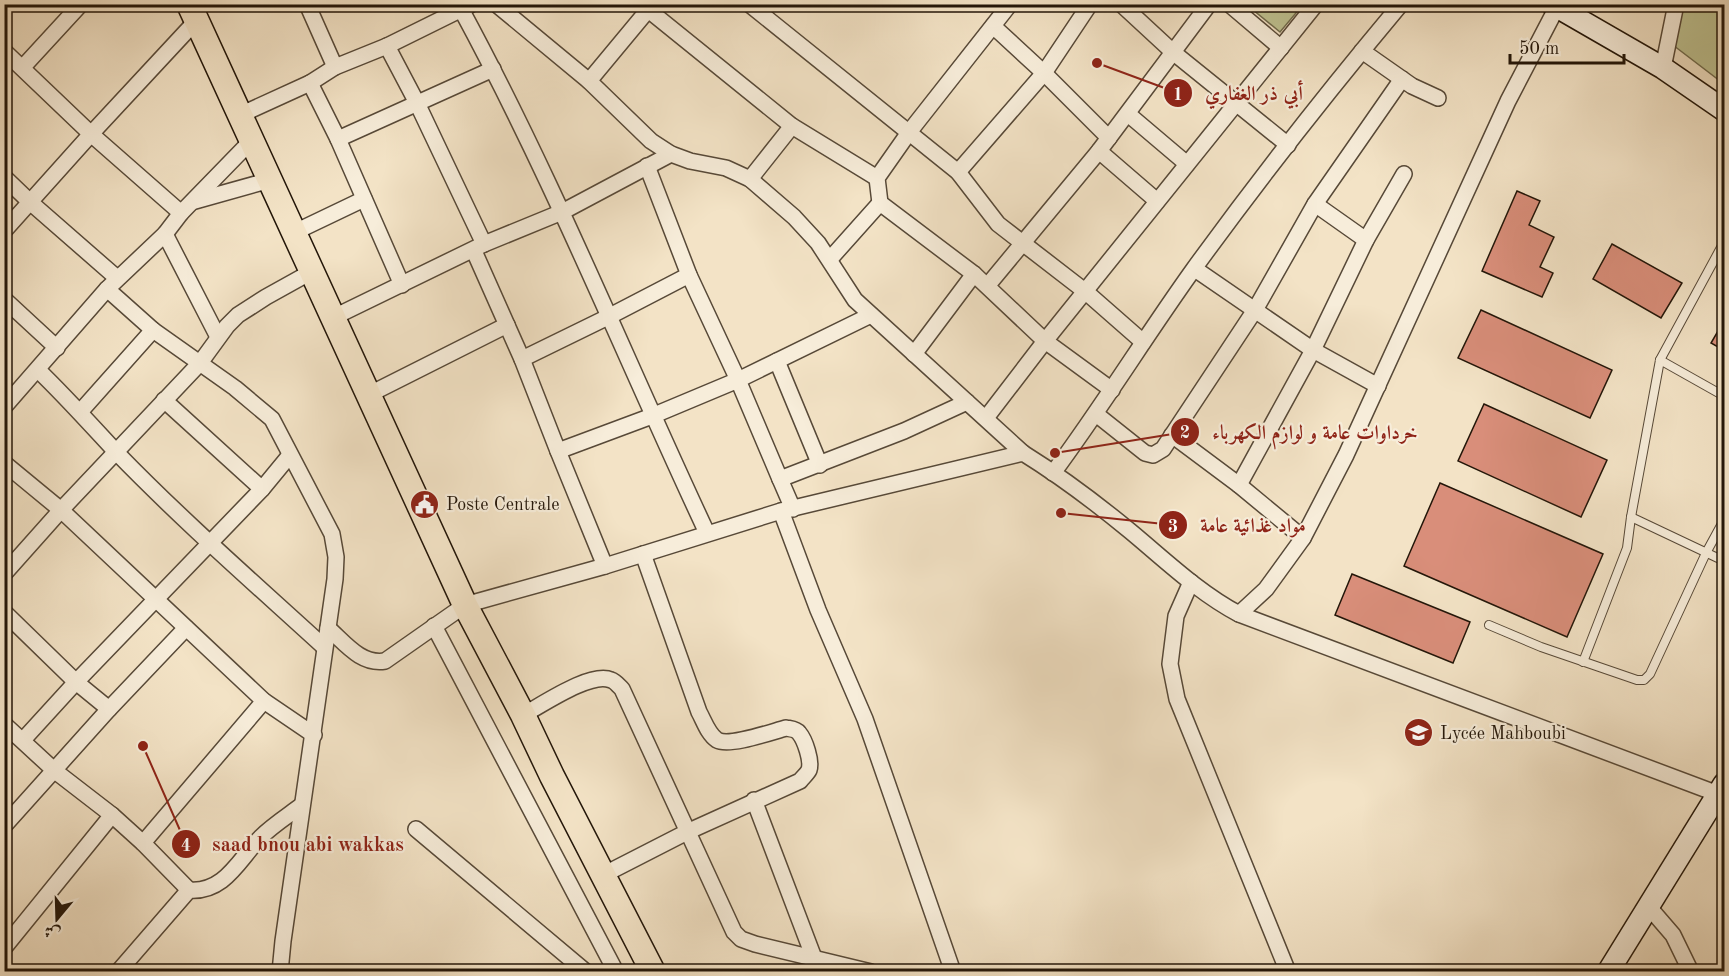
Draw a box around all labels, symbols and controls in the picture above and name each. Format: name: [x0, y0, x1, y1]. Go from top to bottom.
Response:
scale bar: [1510, 27, 1624, 65]
text: 50 m: [1519, 40, 1559, 58]
callout: أبي ذر الغفاري: [1163, 74, 1315, 112]
text: أبي ذر الغفاري: [1205, 80, 1303, 110]
text: 1: [1173, 86, 1183, 104]
callout: خرداوات عامة و لوازم الكهرباء: [1170, 413, 1430, 451]
text: خرداوات عامة و لوازم الكهرباء: [1212, 423, 1418, 450]
text: 2: [1180, 424, 1190, 442]
public building icon: Poste Centrale: [409, 488, 441, 520]
place label: Poste Centrale: [446, 496, 559, 514]
callout: مواد غذائية عامة: [1158, 506, 1318, 544]
text: مواد غذائية عامة: [1200, 516, 1306, 538]
text: 3: [1168, 518, 1178, 536]
school or university icon: Lycée Mahboubi: [1403, 717, 1435, 749]
place label: Lycée Mahboubi: [1440, 725, 1566, 743]
callout: saad bnou abi wakkas: [171, 825, 416, 863]
text: saad bnou abi wakkas: [212, 836, 404, 856]
text: 4: [181, 837, 191, 855]
north arrow: [27, 889, 87, 949]
text: ش: [43, 921, 63, 941]

